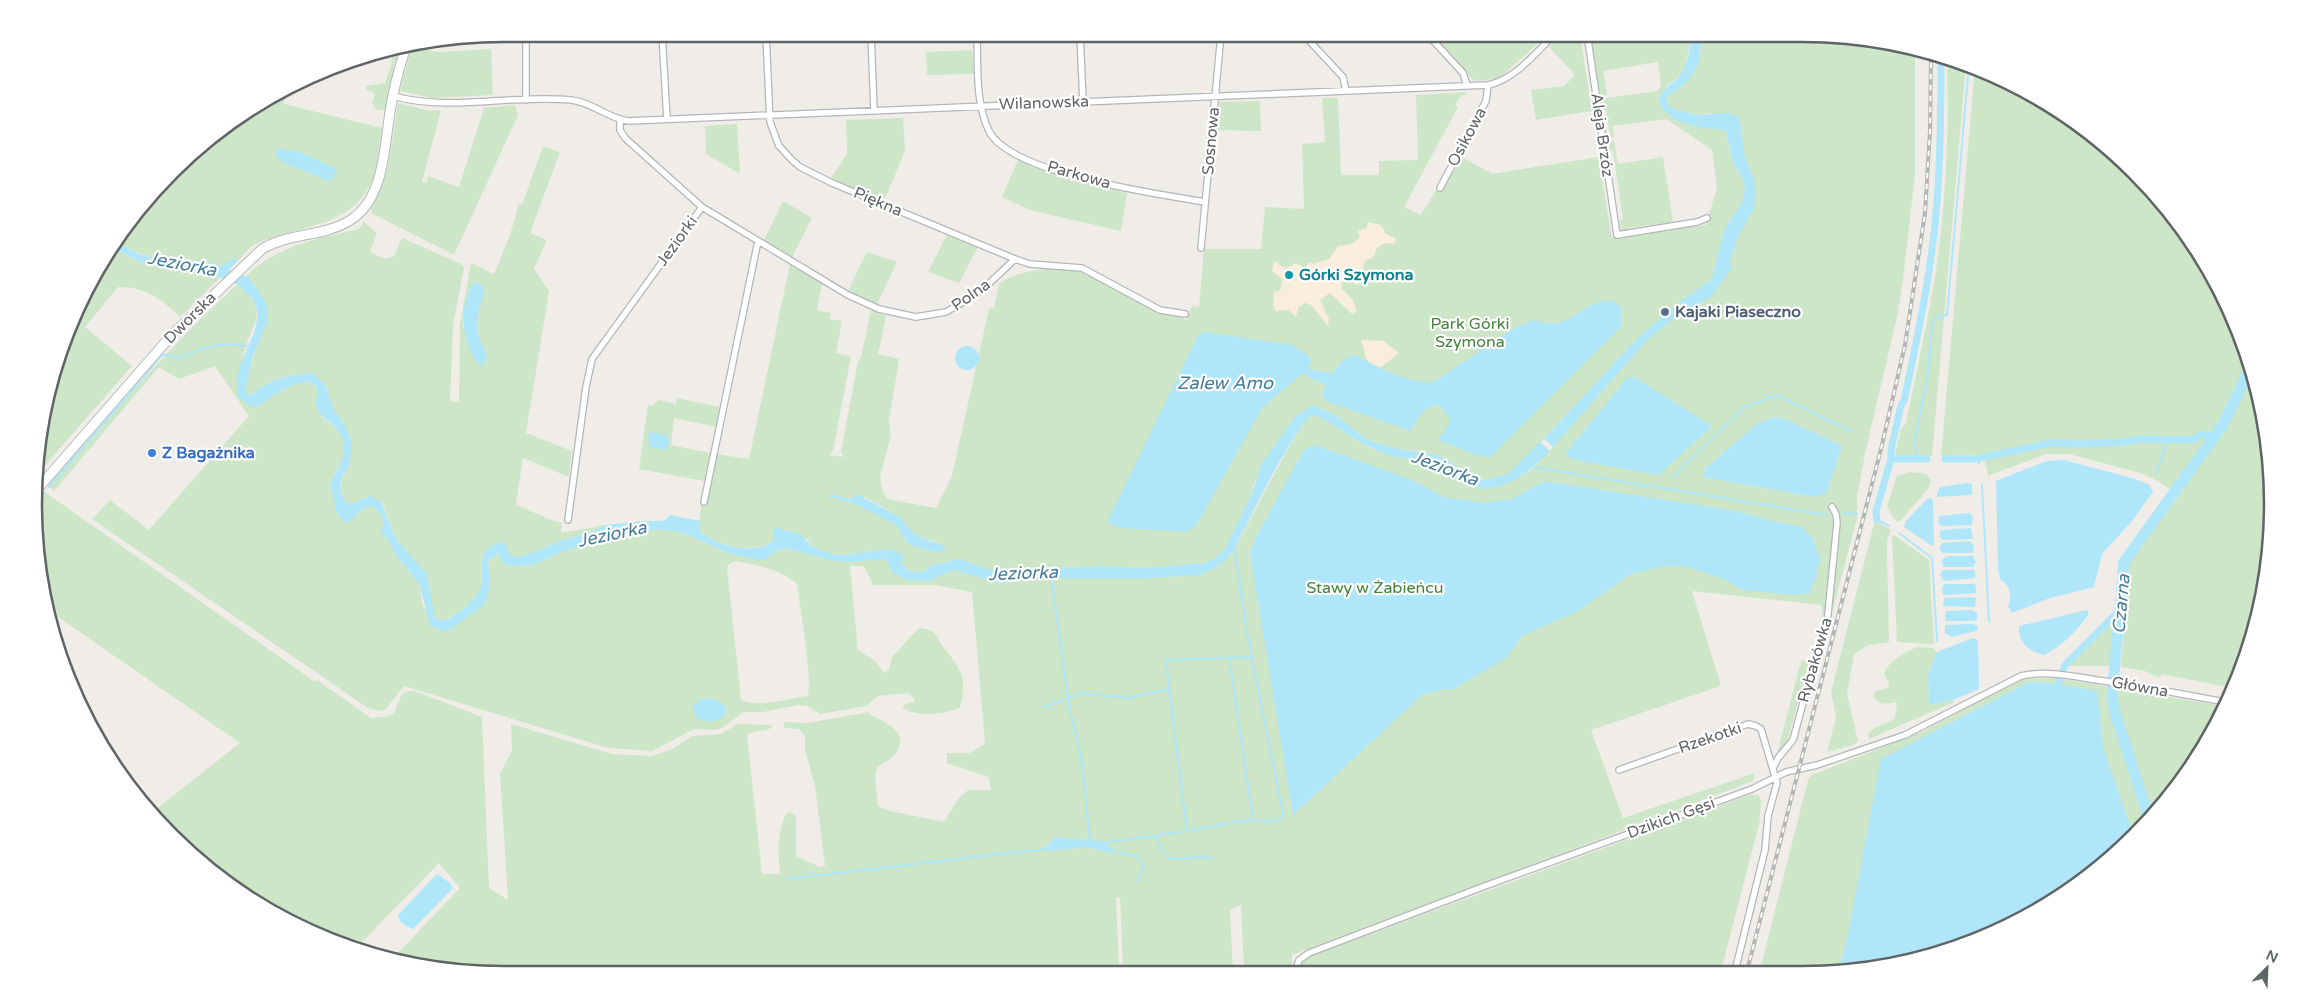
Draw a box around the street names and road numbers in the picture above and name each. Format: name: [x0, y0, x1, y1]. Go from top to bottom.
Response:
street label: Wilanowska: [999, 91, 1089, 115]
street label: Aleja Brzóz: [1586, 92, 1618, 178]
street label: Osikowa: [1443, 104, 1491, 170]
street label: Sosnowa: [1198, 106, 1224, 176]
street label: Parkowa: [1045, 156, 1113, 194]
street label: Piękna: [851, 183, 905, 221]
street label: Jeziorki: [652, 212, 702, 270]
street label: Polna: [948, 274, 994, 316]
street label: Dworska: [160, 288, 220, 348]
street label: Rybakówka: [1793, 615, 1837, 705]
street label: Główna: [2110, 672, 2170, 702]
street label: Rzekotki: [1676, 718, 1744, 758]
street label: Dzikich Gęsi: [1624, 793, 1718, 843]

